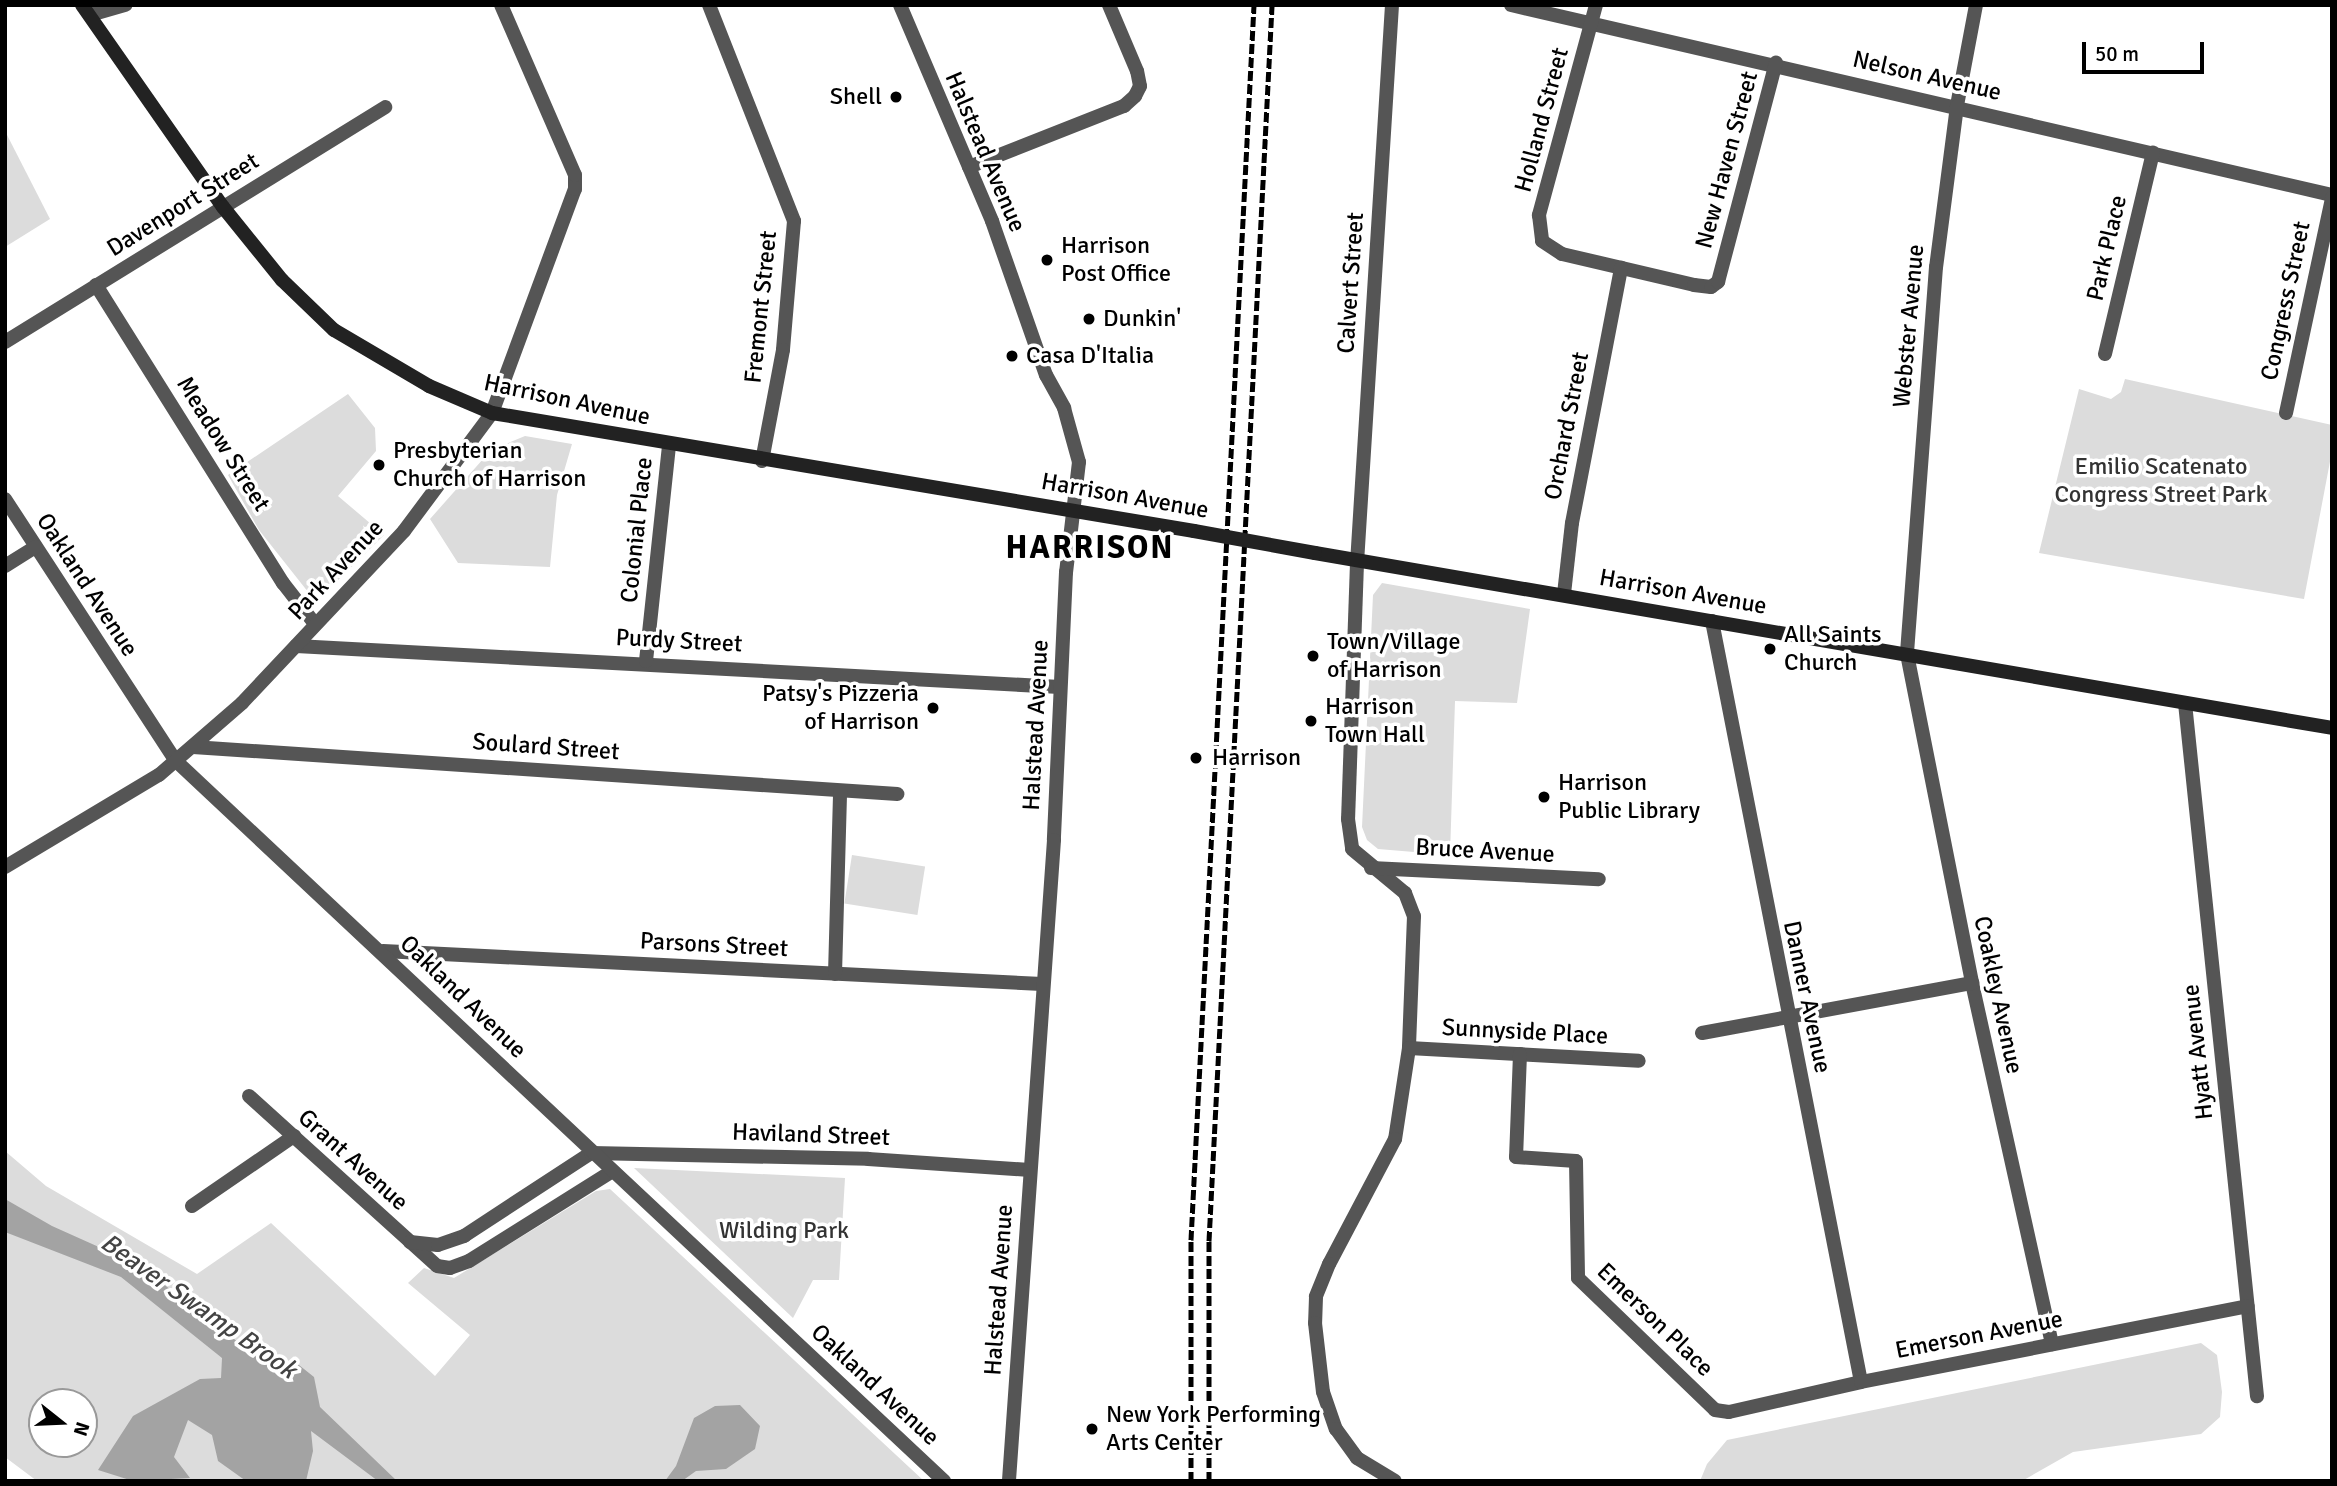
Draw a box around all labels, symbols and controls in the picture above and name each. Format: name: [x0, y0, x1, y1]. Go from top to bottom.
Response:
scale bar: [2085, 28, 2208, 72]
text: 50 m: [2095, 41, 2139, 67]
street label: Holland Street: [1509, 45, 1575, 195]
street label: Nelson Avenue: [1850, 45, 2004, 107]
street label: Halstead Avenue: [938, 68, 1032, 236]
street label: New Haven Street: [1690, 68, 1764, 252]
place label: Shell: [830, 83, 882, 111]
marker: Shell: [888, 89, 904, 105]
street label: Davenport Street: [102, 147, 264, 263]
street label: Park Place: [2081, 192, 2133, 304]
street label: Calvert Street: [1332, 211, 1370, 355]
street label: Congress Street: [2255, 219, 2317, 383]
street label: Fremont Street: [739, 229, 783, 385]
place label: Harrison Post Office: [1061, 232, 1171, 288]
street label: Webster Avenue: [1888, 243, 1930, 409]
marker: Harrison Post Office: [1039, 252, 1055, 268]
place label: Dunkin': [1103, 305, 1181, 333]
marker: Dunkin': [1081, 311, 1097, 327]
place label: Casa D'Italia: [1026, 342, 1154, 370]
marker: Casa D'Italia: [1004, 348, 1020, 364]
street label: Orchard Street: [1539, 350, 1595, 502]
street label: Harrison Avenue: [481, 368, 653, 432]
street label: Meadow Street: [170, 371, 276, 517]
place label: Presbyterian Church of Harrison: [393, 437, 586, 493]
park label: Emilio Scatenato Congress Street Park: [2054, 453, 2268, 509]
street label: Colonial Place: [615, 456, 659, 604]
marker: Presbyterian Church of Harrison: [371, 457, 387, 473]
street label: Harrison Avenue: [1039, 467, 1211, 525]
street label: Oakland Avenue: [30, 508, 144, 662]
street label: Park Avenue: [282, 514, 390, 626]
district label: HARRISON: [1007, 529, 1173, 567]
street label: Harrison Avenue: [1597, 563, 1769, 621]
place label: All Saints Church: [1784, 621, 1882, 677]
street label: Purdy Street: [615, 623, 743, 659]
place label: Town/Village of Harrison: [1327, 628, 1461, 684]
street label: Halstead Avenue: [1017, 639, 1055, 811]
marker: All Saints Church: [1762, 641, 1778, 657]
marker: Town/Village of Harrison: [1305, 648, 1321, 664]
place label: Patsy's Pizzeria of Harrison: [762, 680, 919, 736]
place label: Harrison Town Hall: [1325, 693, 1425, 749]
marker: Patsy's Pizzeria of Harrison: [925, 700, 941, 716]
marker: Harrison Town Hall: [1303, 713, 1319, 729]
street label: Soulard Street: [472, 727, 620, 767]
place label: Harrison: [1212, 744, 1301, 772]
marker: Harrison: [1186, 748, 1206, 768]
place label: Harrison Public Library: [1558, 769, 1700, 825]
marker: Harrison Public Library: [1536, 789, 1552, 805]
street label: Bruce Avenue: [1415, 833, 1555, 869]
street label: Coakley Avenue: [1967, 913, 2029, 1077]
street label: Danner Avenue: [1777, 918, 1837, 1076]
street label: Parsons Street: [639, 927, 789, 963]
street label: Oakland Avenue: [394, 929, 532, 1065]
street label: Hyatt Avenue: [2177, 983, 2219, 1121]
street label: Sunnyside Place: [1441, 1013, 1609, 1051]
street label: Grant Avenue: [292, 1103, 414, 1217]
street label: Haviland Street: [732, 1118, 890, 1152]
street label: Halstead Avenue: [979, 1204, 1019, 1376]
park label: Wilding Park: [719, 1217, 849, 1245]
water label: Beaver Swamp Brook: [94, 1228, 302, 1386]
street label: Emerson Place: [1591, 1257, 1719, 1383]
street label: Emerson Avenue: [1893, 1305, 2065, 1365]
street label: Oakland Avenue: [805, 1318, 945, 1452]
north arrow: [28, 1388, 98, 1458]
place label: New York Performing Arts Center: [1106, 1401, 1321, 1457]
text: N: [68, 1419, 95, 1439]
marker: New York Performing Arts Center: [1084, 1421, 1100, 1437]

